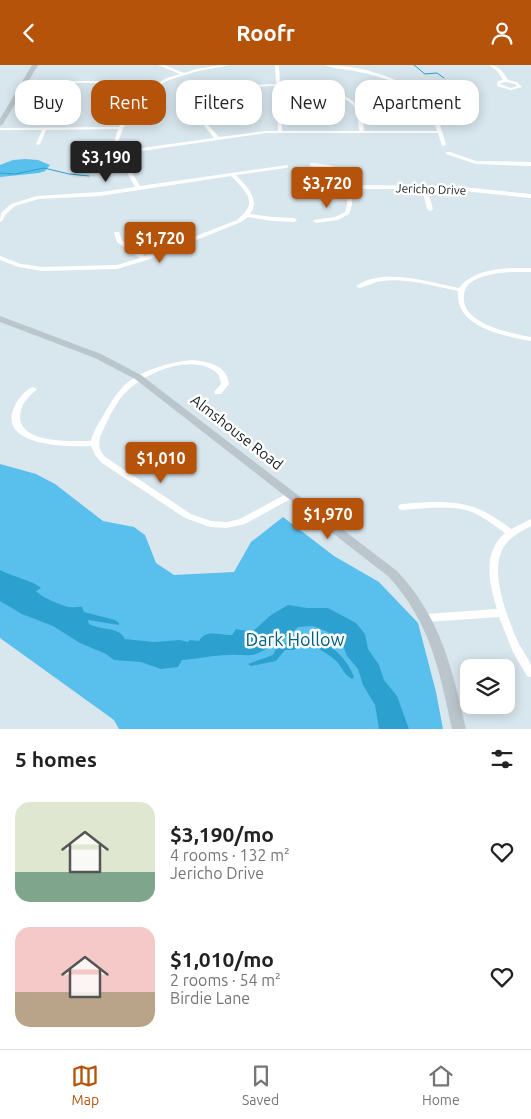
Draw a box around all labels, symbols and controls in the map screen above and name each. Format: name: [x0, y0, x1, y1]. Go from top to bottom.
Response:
icon: back: [15, 19, 43, 47]
icon: person: [488, 19, 516, 47]
text: Roofr: [236, 20, 295, 45]
chip: Buy: [15, 80, 81, 125]
chip: Rent: [91, 80, 166, 125]
chip: Filters: [176, 80, 262, 125]
chip: New: [272, 80, 345, 125]
chip: Apartment: [355, 80, 479, 125]
pin: $3,190: [65, 141, 147, 183]
text: $3,190: [81, 148, 131, 166]
pin: $3,720: [286, 167, 368, 209]
text: $3,720: [302, 174, 352, 192]
street label: Jericho Drive: [396, 181, 466, 197]
pin: $1,720: [119, 221, 201, 264]
text: $1,720: [135, 229, 185, 247]
street label: Almshouse Road: [188, 391, 286, 473]
pin: $1,010: [120, 441, 202, 484]
text: $1,010: [136, 449, 186, 467]
pin: $1,970: [287, 497, 369, 540]
text: $1,970: [303, 505, 353, 523]
park label: Dark Hollow: [246, 629, 345, 649]
map controls: [460, 659, 515, 714]
button: layers: [460, 659, 515, 714]
icon: filters: [488, 745, 516, 773]
text: 5 homes: [15, 747, 97, 771]
icon: home: [55, 822, 115, 882]
text: $3,190/mo: [170, 822, 274, 846]
icon: heart: [488, 838, 516, 866]
text: 4 rooms · 132 m²: [170, 846, 290, 864]
text: Jericho Drive: [170, 864, 264, 882]
icon: home: [55, 947, 115, 1007]
text: $1,010/mo: [170, 947, 274, 971]
icon: heart: [488, 963, 516, 991]
text: 2 rooms · 54 m²: [170, 971, 281, 989]
text: Birdie Lane: [170, 989, 250, 1007]
tab: Map: [71, 1062, 99, 1108]
tab: Saved: [242, 1062, 279, 1108]
tab: Home: [422, 1062, 460, 1108]

